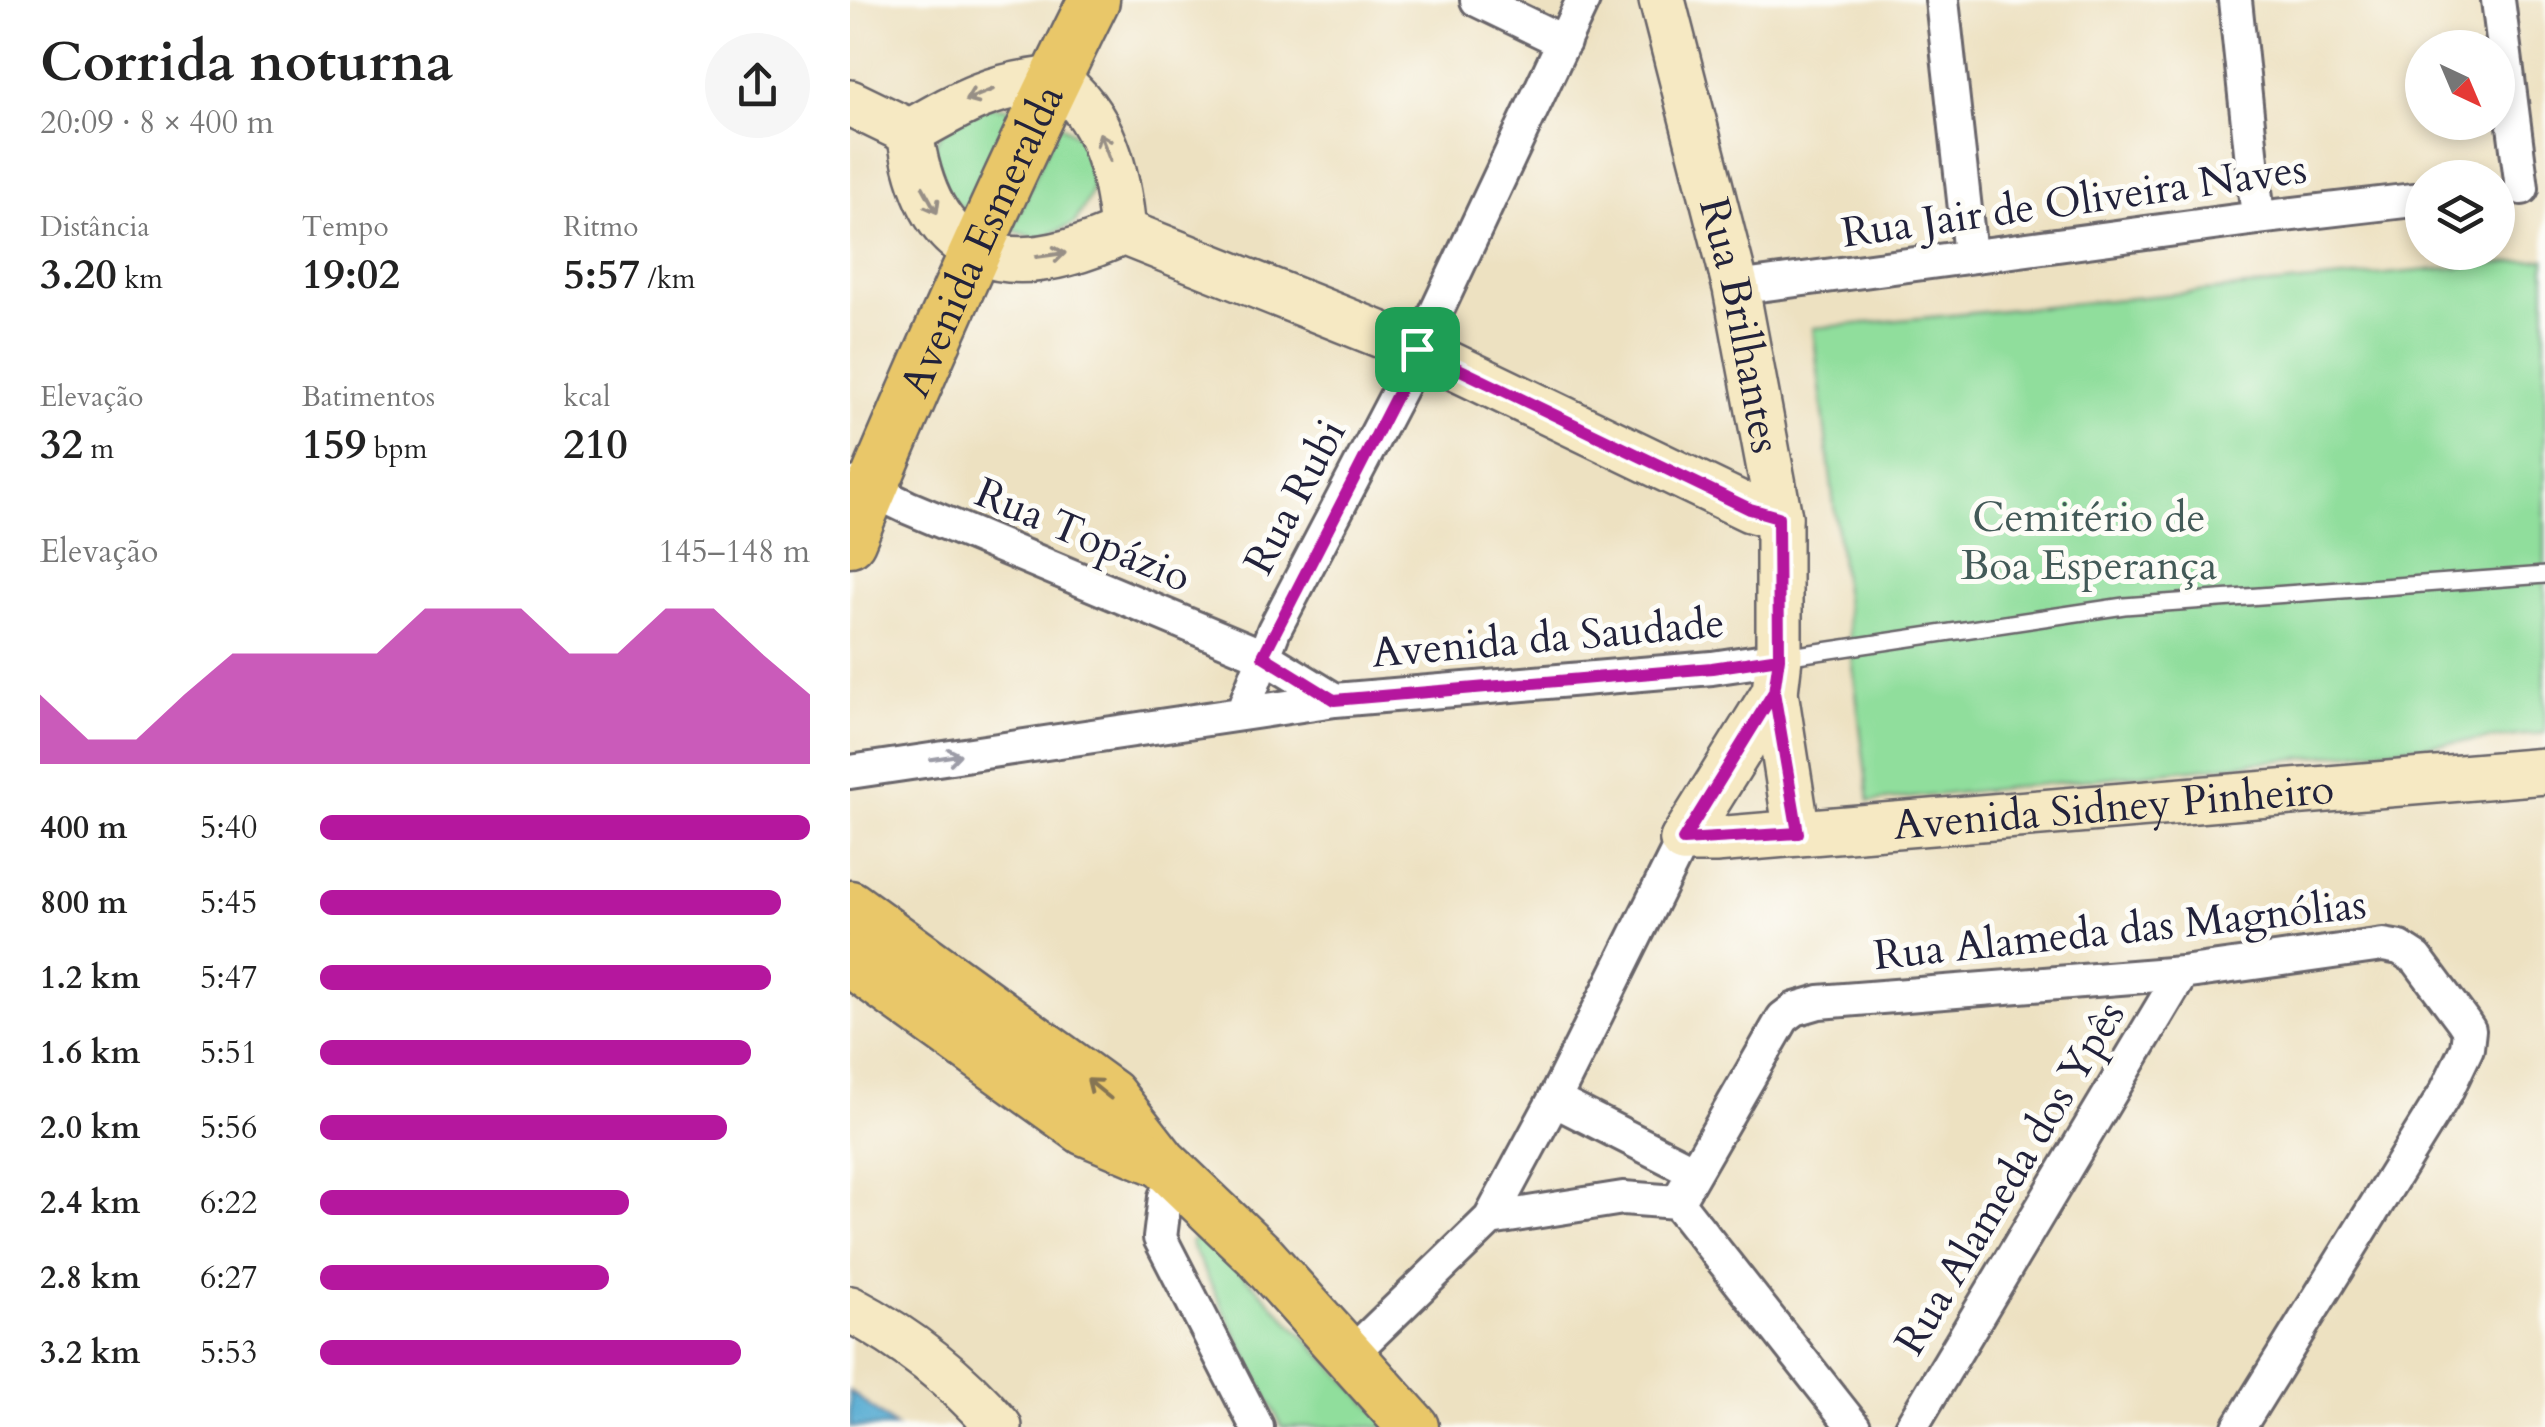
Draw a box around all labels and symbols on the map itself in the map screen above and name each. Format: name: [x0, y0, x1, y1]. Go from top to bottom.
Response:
north arrow: [2405, 30, 2515, 140]
street label: Avenida Esmeralda: [886, 75, 1077, 406]
one-way arrow: [964, 88, 995, 106]
one-way arrow: [1094, 133, 1112, 163]
street label: Rua Jair de Oliveira Naves: [1838, 140, 2310, 262]
one-way arrow: [921, 185, 941, 214]
street label: Rua Brilhantes: [1685, 192, 1795, 458]
one-way arrow: [1034, 245, 1067, 263]
pin: [1375, 307, 1460, 392]
street label: Rua Rubi: [1230, 409, 1360, 585]
street label: Rua Topázio: [967, 464, 1199, 606]
park label: Cemitério de Boa Esperança: [1961, 489, 2217, 594]
street label: Avenida da Saudade: [1369, 594, 1727, 682]
one-way arrow: [930, 747, 962, 766]
street label: Avenida Sidney Pinheiro: [1891, 760, 2336, 854]
street label: Rua Alameda das Magnólias: [1871, 876, 2369, 984]
street label: Rua Alameda dos Ypês: [1882, 990, 2138, 1366]
one-way arrow: [1087, 1078, 1113, 1100]

